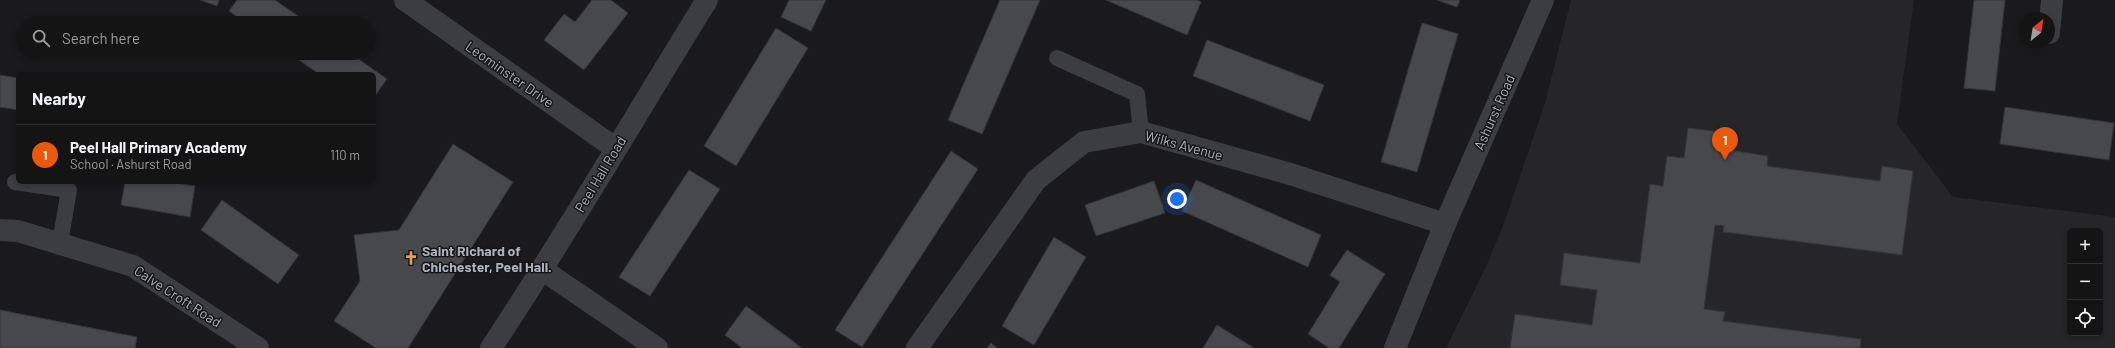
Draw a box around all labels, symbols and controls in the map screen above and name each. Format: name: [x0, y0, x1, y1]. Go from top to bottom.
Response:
north arrow: [2019, 12, 2055, 48]
search box: [16, 16, 376, 60]
icon: search: [30, 27, 52, 49]
text: Search here: [62, 29, 140, 47]
street label: Leominster Drive: [463, 37, 557, 111]
street label: Ashurst Road: [1470, 72, 1518, 152]
text: Nearby: [32, 88, 86, 108]
street label: Wilks Avenue: [1143, 126, 1225, 164]
pin: 1: [1712, 127, 1738, 160]
street label: Peel Hall Road: [571, 133, 629, 215]
text: Peel Hall Primary Academy: [70, 138, 247, 156]
text: 1: [43, 147, 47, 163]
text: 110 m: [330, 147, 360, 163]
text: School · Ashurst Road: [70, 156, 192, 172]
your location: [1167, 189, 1187, 209]
map controls: [2067, 228, 2103, 336]
button: +: [2067, 228, 2103, 264]
place label: Saint Richard of Chichester, Peel Hall.: [422, 242, 552, 275]
church icon: Saint Richard of Chichester, Peel Hall.: [403, 250, 419, 266]
street label: Calve Croft Road: [131, 262, 225, 330]
button: −: [2067, 264, 2103, 300]
button: locate: [2067, 300, 2103, 336]

